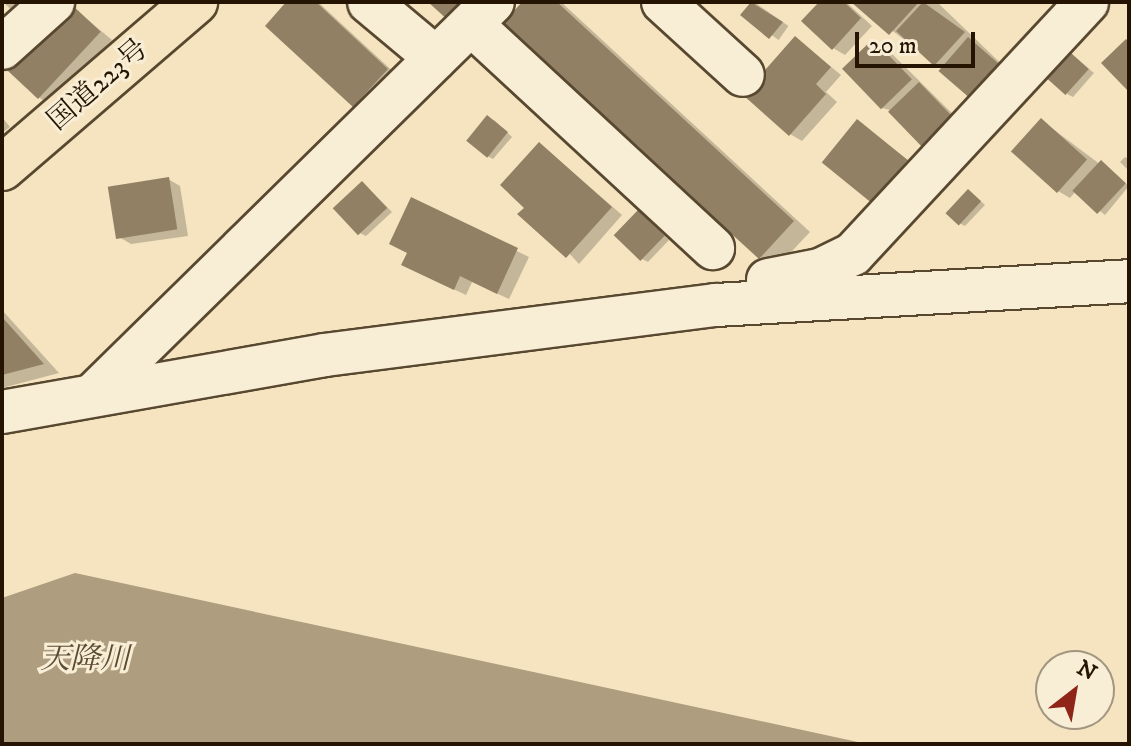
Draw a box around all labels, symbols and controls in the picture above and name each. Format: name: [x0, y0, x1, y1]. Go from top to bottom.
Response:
scale bar: [859, 16, 979, 66]
text: 20 m: [869, 31, 917, 61]
street label: 国道223号: [41, 32, 155, 138]
water label: 天降川: [40, 642, 130, 678]
north arrow: [1035, 650, 1115, 730]
text: N: [1072, 654, 1101, 687]

